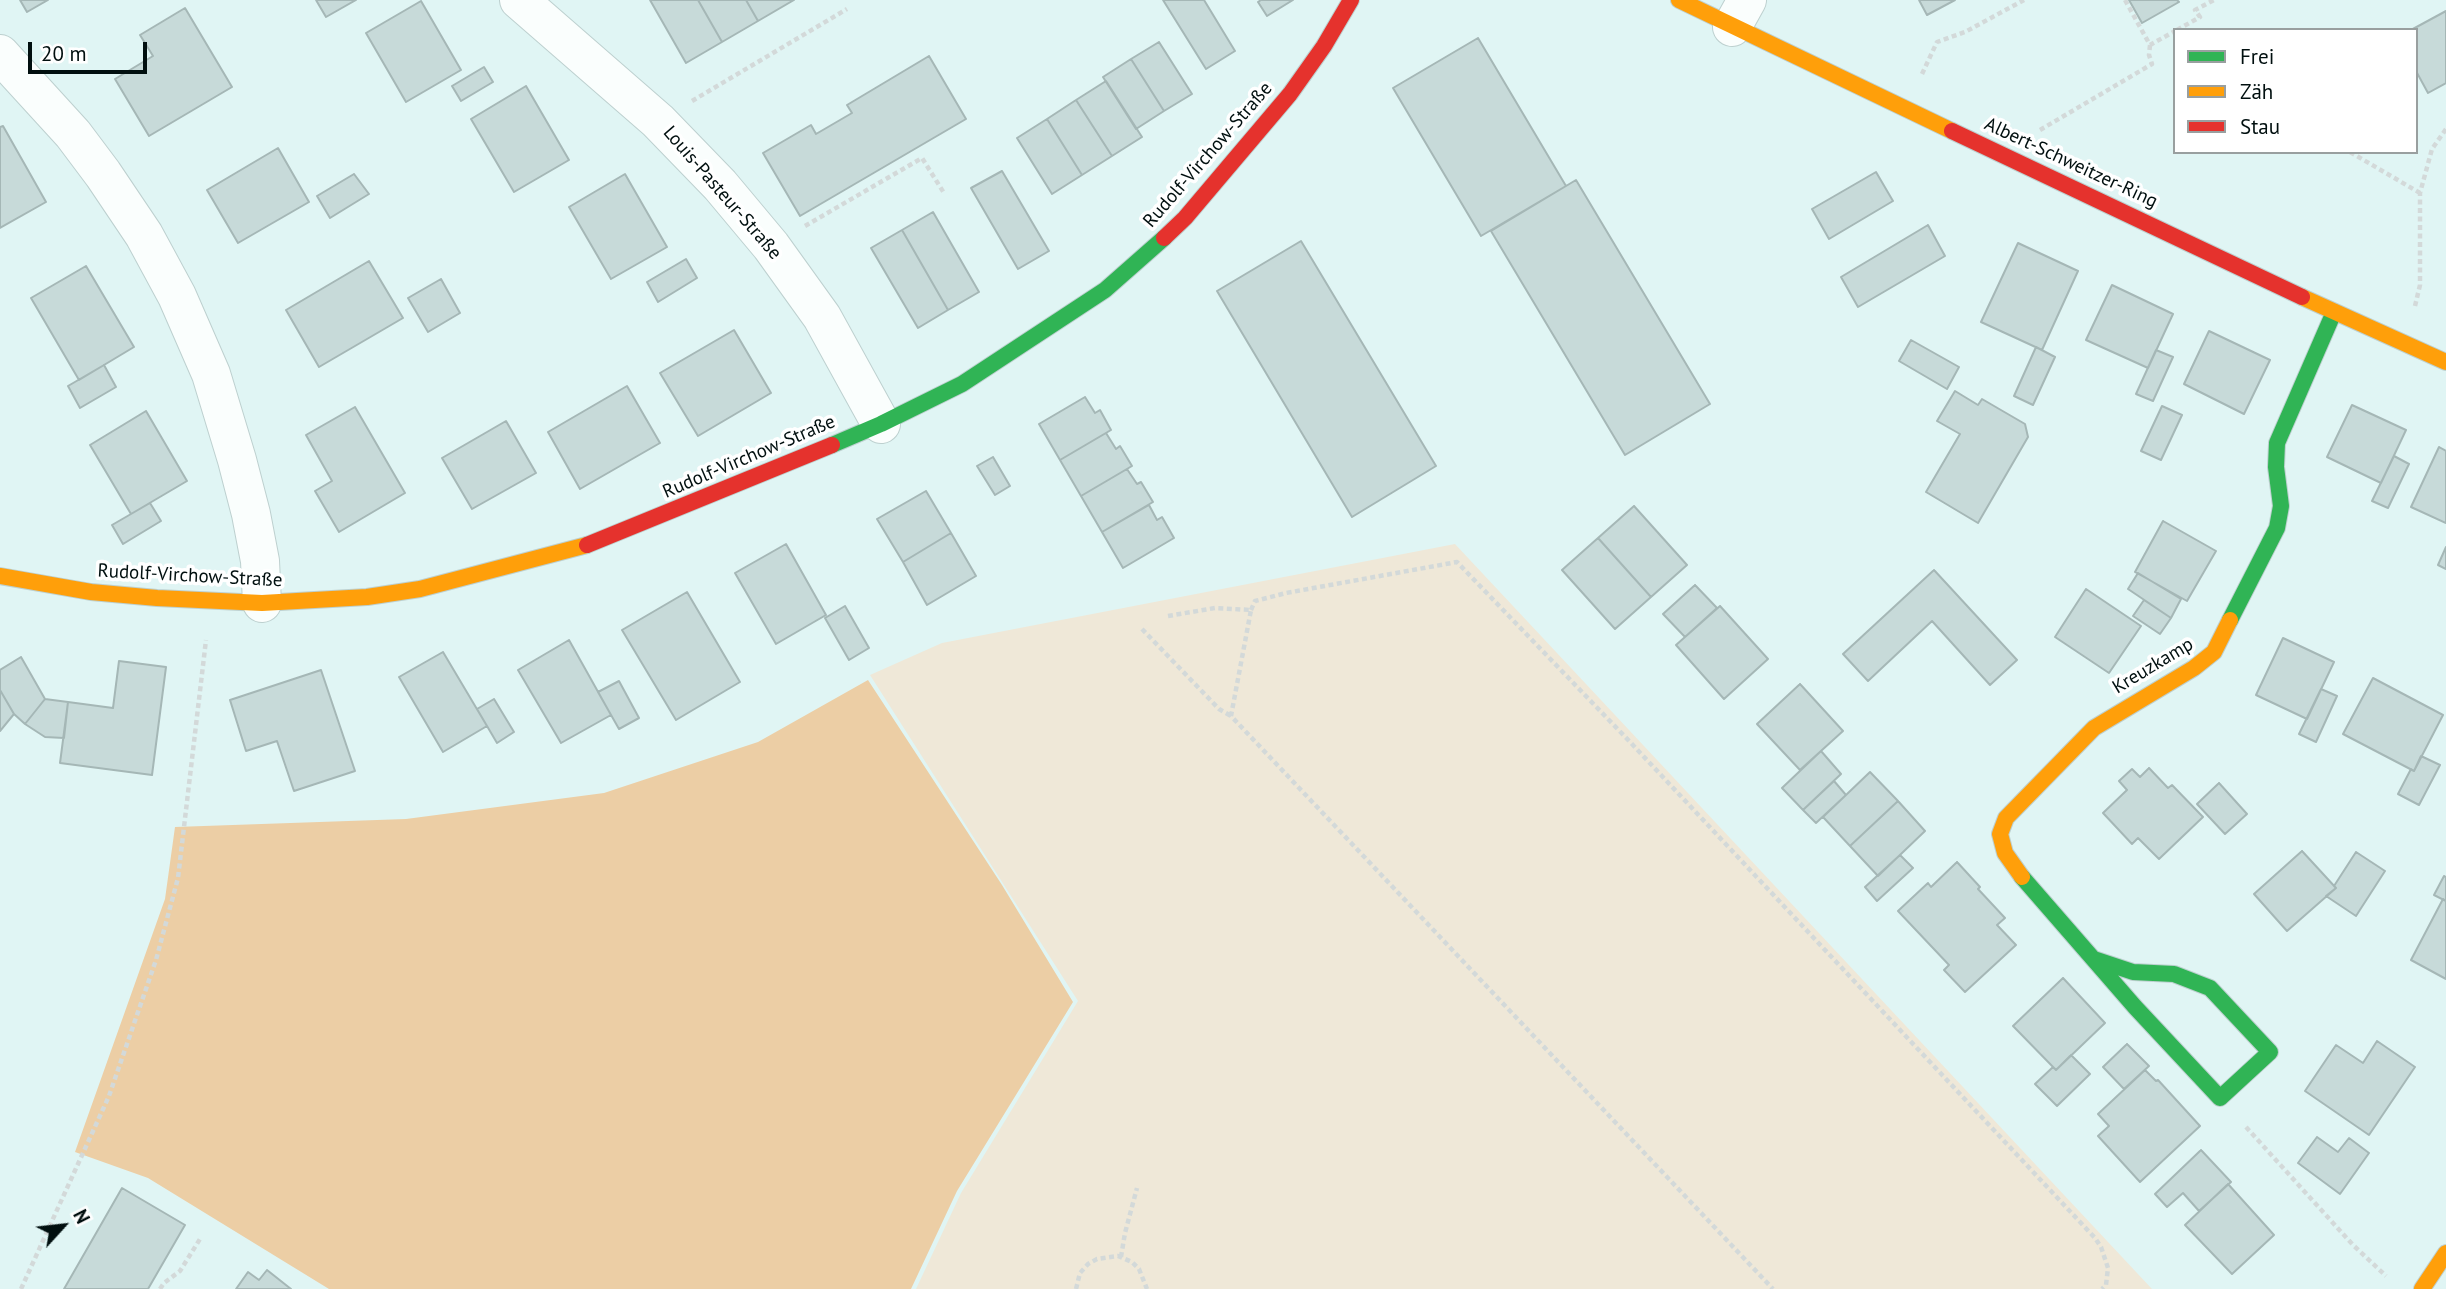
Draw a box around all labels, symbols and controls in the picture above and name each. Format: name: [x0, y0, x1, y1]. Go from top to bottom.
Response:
scale bar: [32, 28, 150, 72]
legend: [2173, 28, 2418, 154]
text: 20 m: [41, 40, 87, 67]
text: Frei: [2240, 43, 2274, 70]
street label: Rudolf-Virchow-Straße: [1139, 78, 1277, 232]
text: Zäh: [2240, 78, 2273, 105]
street label: Albert-Schweitzer-Ring: [1981, 113, 2161, 213]
text: Stau: [2240, 113, 2280, 140]
street label: Louis-Pasteur-Straße: [658, 122, 786, 264]
street label: Rudolf-Virchow-Straße: [659, 410, 839, 504]
street label: Rudolf-Virchow-Straße: [97, 560, 283, 592]
street label: Kreuzkamp: [2108, 633, 2198, 699]
north arrow: [28, 1191, 98, 1261]
text: N: [68, 1205, 95, 1227]

